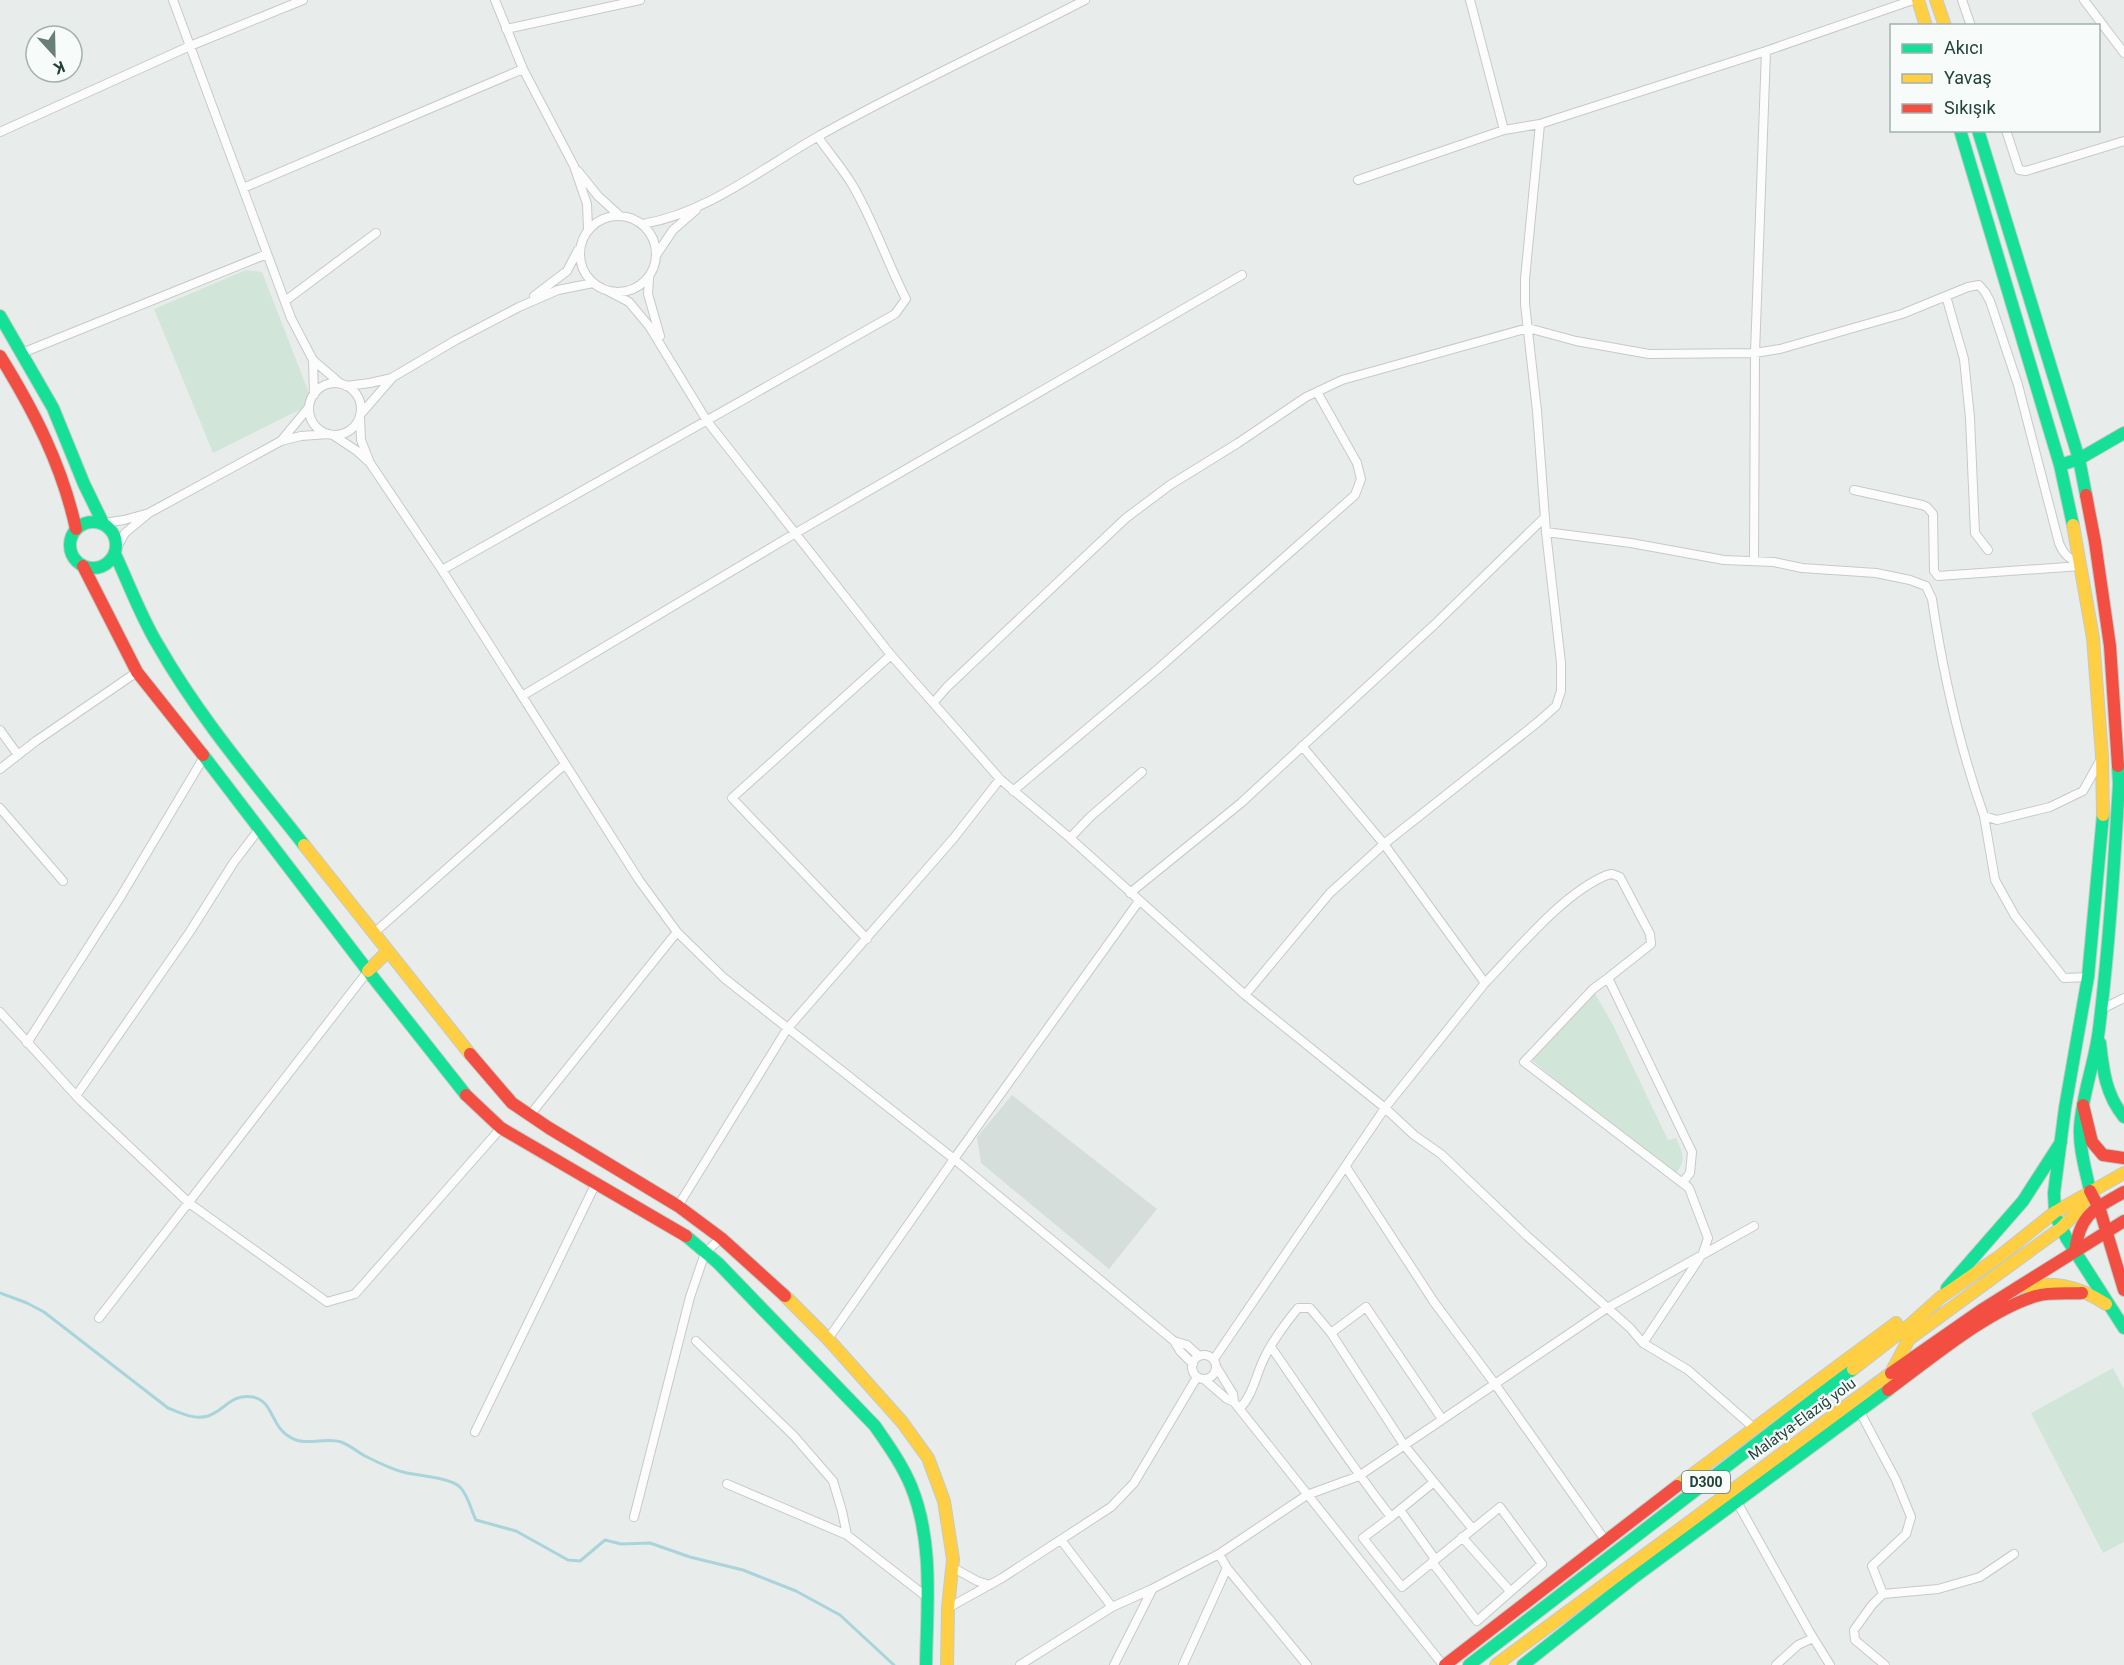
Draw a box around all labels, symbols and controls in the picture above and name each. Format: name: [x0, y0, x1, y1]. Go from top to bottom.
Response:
north arrow: [24, 24, 84, 84]
legend: [1890, 24, 2100, 132]
text: Akıcı: [1944, 37, 1983, 58]
text: K: [50, 57, 68, 78]
text: Yavaş: [1944, 67, 1992, 88]
text: Sıkışık: [1944, 97, 1996, 118]
street label: Malatya-Elazığ yolu: [1745, 1374, 1859, 1464]
road number: D300: [1682, 1471, 1730, 1493]

